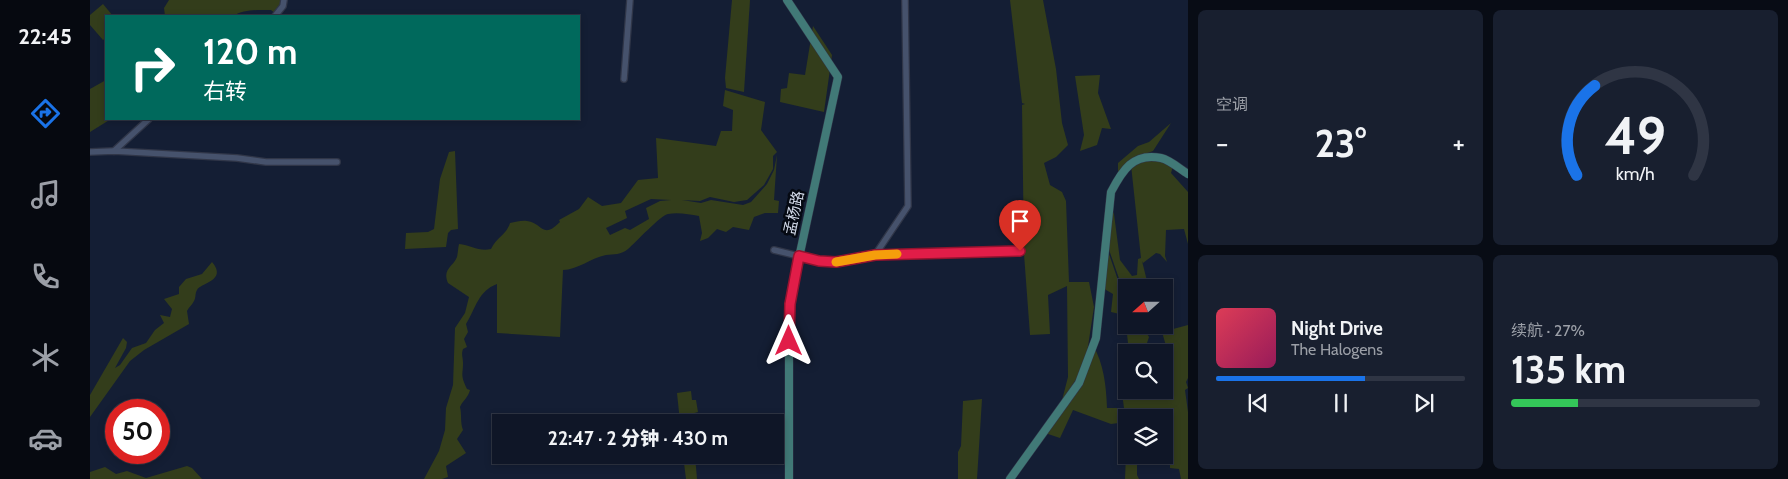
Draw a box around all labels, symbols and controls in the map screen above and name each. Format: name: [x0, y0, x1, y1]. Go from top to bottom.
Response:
text: 22:45: [18, 23, 72, 50]
text: 120 m: [203, 30, 297, 73]
icon: right: [120, 35, 185, 100]
text: 右转: [203, 78, 247, 105]
text: 空调: [1216, 95, 1248, 114]
icon: directions: [28, 96, 63, 131]
text: 49: [1605, 104, 1666, 167]
text: 23°: [1315, 120, 1366, 167]
text: −: [1216, 126, 1228, 160]
text: +: [1453, 126, 1465, 160]
text: km/h: [1616, 163, 1655, 184]
icon: music: [28, 177, 63, 212]
street label: 孟杨路: [781, 189, 807, 237]
pin: [999, 200, 1041, 251]
icon: arrive: [1006, 207, 1034, 235]
icon: phone: [28, 259, 63, 294]
north arrow: [1118, 279, 1172, 334]
map controls: [1118, 279, 1173, 464]
position arrow: [762, 314, 814, 366]
text: Night Drive: [1291, 317, 1383, 340]
text: 续航 · 27%: [1511, 321, 1585, 340]
icon: climate: [28, 340, 63, 375]
text: The Halogens: [1291, 340, 1383, 359]
button: search: [1118, 344, 1173, 399]
text: 135 km: [1511, 346, 1626, 393]
icon: previous: [1244, 389, 1272, 417]
icon: pause: [1327, 389, 1355, 417]
icon: next: [1410, 389, 1438, 417]
speed limit sign: 50: [105, 399, 170, 464]
button: layers: [1118, 409, 1173, 464]
icon: car: [28, 421, 63, 456]
text: 22:47 · 2 分钟 · 430 m: [548, 427, 728, 450]

